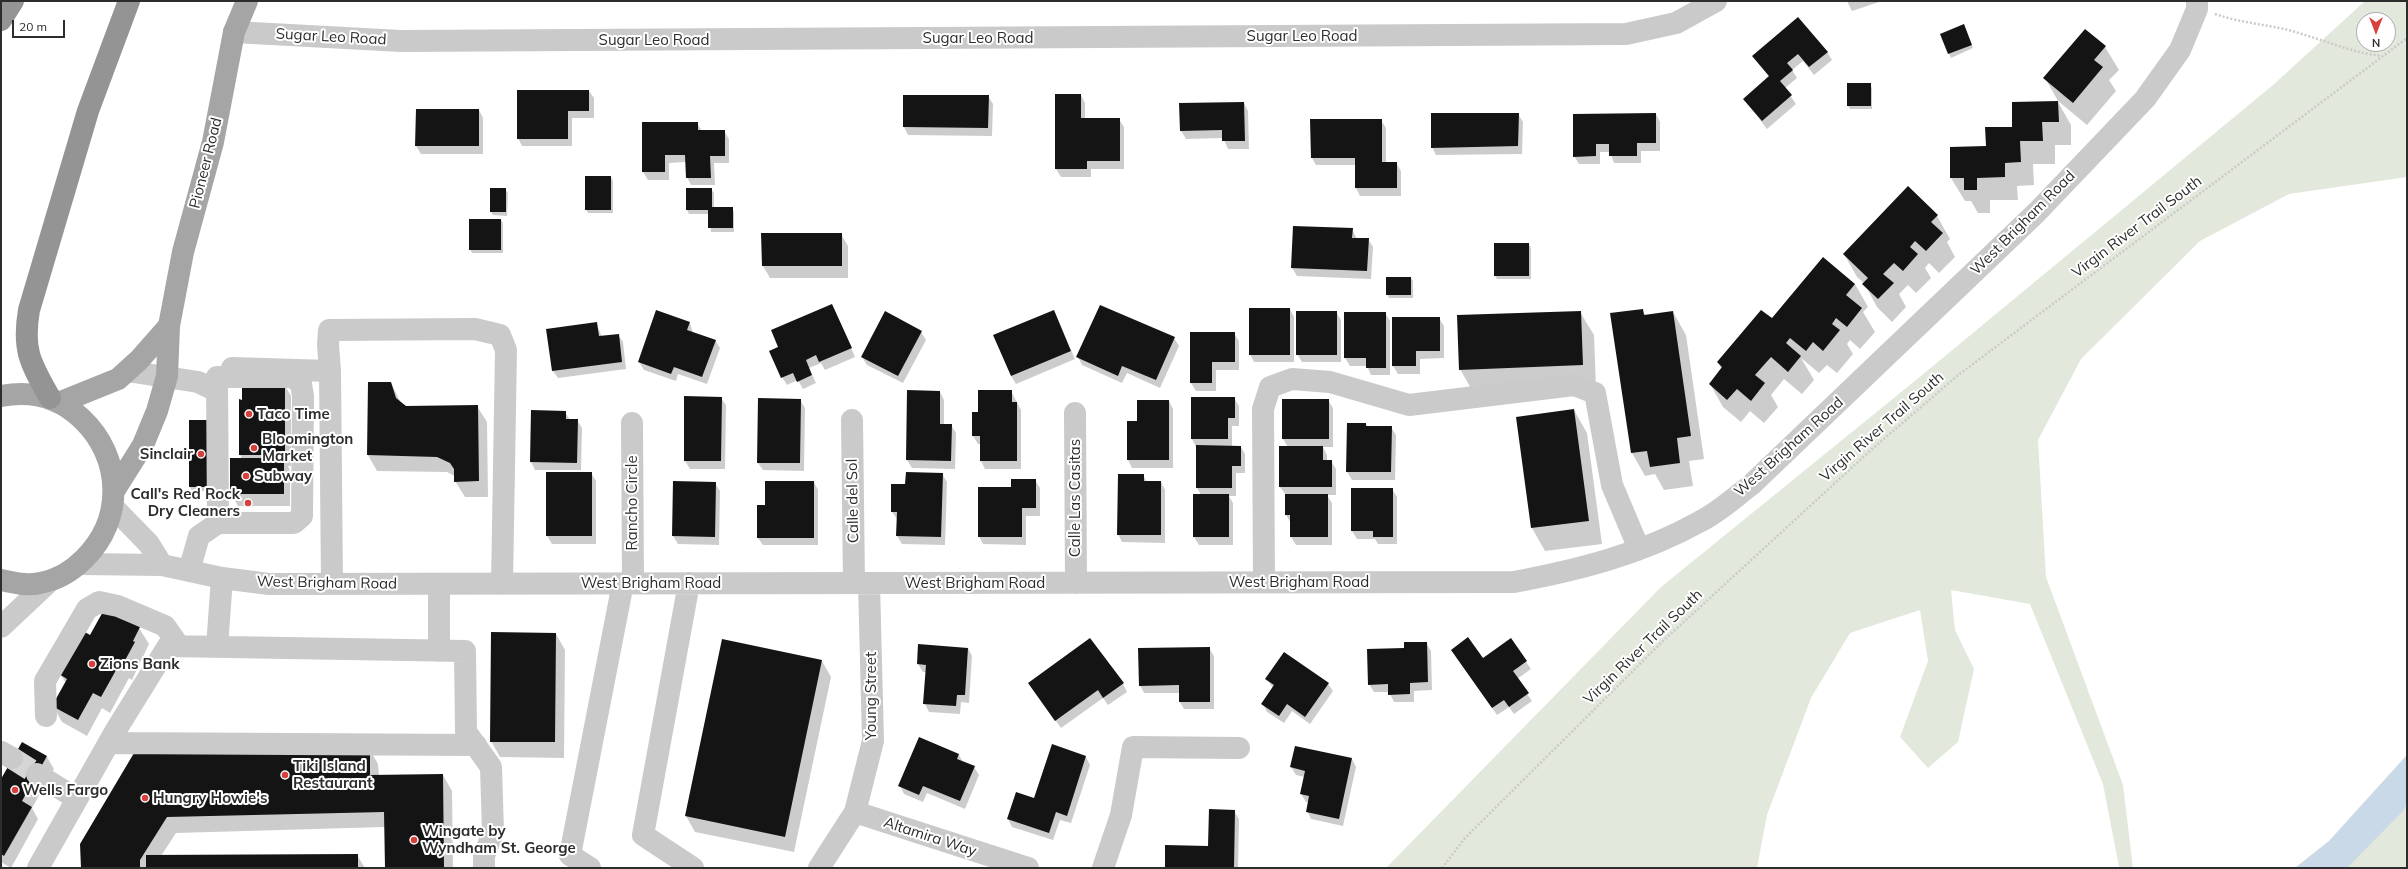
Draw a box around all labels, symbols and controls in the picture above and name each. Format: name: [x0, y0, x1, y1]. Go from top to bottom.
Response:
scale bar: [14, 12, 67, 38]
north arrow: [2356, 12, 2396, 52]
text: 20 m: [19, 19, 47, 34]
street label: Sugar Leo Road: [275, 25, 387, 49]
street label: Sugar Leo Road: [1247, 27, 1357, 45]
street label: Sugar Leo Road: [923, 29, 1033, 47]
street label: Sugar Leo Road: [599, 31, 709, 49]
text: N: [2372, 36, 2380, 50]
street label: Pioneer Road: [186, 116, 226, 210]
street label: West Brigham Road: [1967, 167, 2079, 279]
street label: Virgin River Trail South: [2069, 172, 2205, 282]
street label: Virgin River Trail South: [1816, 368, 1948, 486]
street label: West Brigham Road: [1731, 393, 1847, 501]
place label: Taco Time: [257, 405, 330, 423]
marker: Taco Time: [244, 409, 254, 419]
place label: Bloomington Market: [262, 430, 353, 465]
street label: Calle Las Casitas: [1066, 439, 1084, 557]
marker: Bloomington Market: [249, 443, 259, 453]
place label: Sinclair: [140, 445, 193, 463]
marker: Sinclair: [196, 449, 206, 459]
street label: Rancho Circle: [623, 455, 641, 551]
street label: Calle del Sol: [843, 459, 863, 543]
place label: Subway: [254, 467, 312, 485]
marker: Subway: [241, 471, 251, 481]
place label: Call's Red Rock Dry Cleaners: [131, 485, 240, 520]
marker: Call's Red Rock Dry Cleaners: [243, 498, 253, 508]
street label: West Brigham Road: [257, 573, 397, 593]
street label: West Brigham Road: [1229, 573, 1369, 591]
street label: West Brigham Road: [581, 574, 721, 592]
street label: West Brigham Road: [905, 574, 1045, 592]
street label: Virgin River Trail South: [1580, 586, 1706, 708]
street label: Young Street: [862, 652, 880, 740]
place label: Zions Bank: [100, 655, 180, 673]
marker: Zions Bank: [87, 659, 97, 669]
place label: Tiki Island Restaurant: [293, 757, 373, 792]
marker: Tiki Island Restaurant: [280, 770, 290, 780]
place label: Wells Fargo: [23, 781, 108, 799]
marker: Wells Fargo: [10, 785, 20, 795]
place label: Hungry Howie's: [153, 789, 267, 807]
marker: Hungry Howie's: [140, 793, 150, 803]
street label: Altamira Way: [881, 814, 979, 860]
place label: Wingate by Wyndham St. George: [422, 822, 576, 857]
marker: Wingate by Wyndham St. George: [409, 835, 419, 845]

